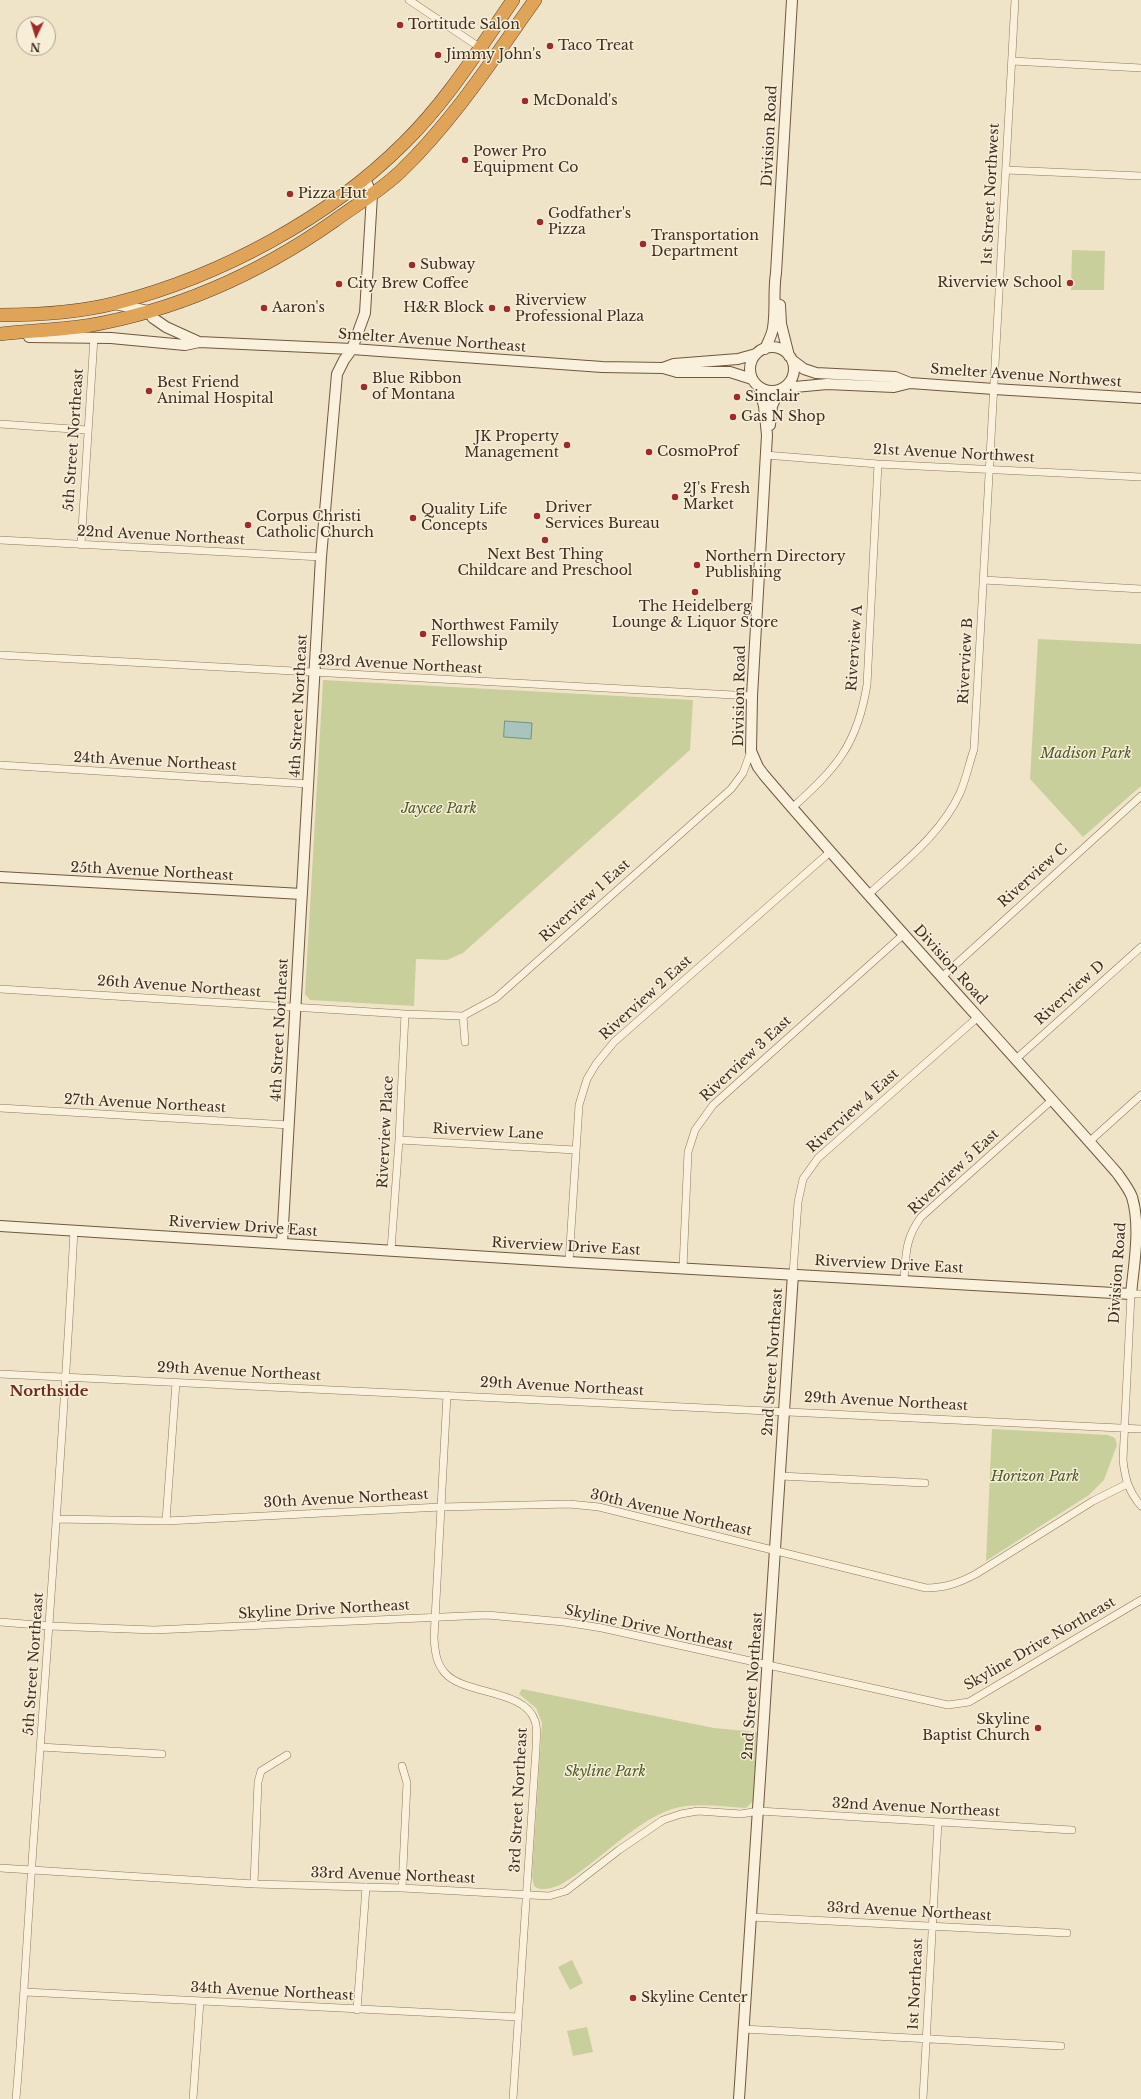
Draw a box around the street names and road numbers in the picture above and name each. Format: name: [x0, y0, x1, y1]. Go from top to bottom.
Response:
street label: Division Road: [759, 85, 781, 187]
street label: 1st Street Northwest: [979, 123, 1003, 265]
street label: Smelter Avenue Northeast: [337, 326, 527, 356]
street label: Smelter Avenue Northwest: [930, 361, 1122, 391]
street label: 5th Street Northeast: [61, 368, 87, 512]
street label: 21st Avenue Northwest: [873, 441, 1035, 467]
street label: 22nd Avenue Northeast: [77, 523, 245, 549]
street label: Riverview A: [844, 604, 866, 692]
street label: Riverview B: [955, 617, 977, 705]
street label: 4th Street Northeast: [287, 634, 311, 778]
street label: Division Road: [731, 645, 749, 747]
street label: 23rd Avenue Northeast: [317, 652, 483, 678]
street label: 24th Avenue Northeast: [73, 749, 237, 775]
street label: Riverview C: [995, 841, 1071, 911]
street label: Riverview 1 East: [536, 856, 634, 946]
street label: 25th Avenue Northeast: [70, 859, 234, 885]
street label: Division Road: [910, 922, 990, 1008]
street label: Riverview 2 East: [597, 952, 695, 1044]
street label: Riverview D: [1032, 957, 1108, 1029]
street label: 4th Street Northeast: [268, 958, 292, 1102]
street label: 26th Avenue Northeast: [96, 973, 262, 1001]
street label: Riverview 3 East: [697, 1013, 795, 1105]
street label: Riverview 4 East: [804, 1065, 902, 1157]
street label: Riverview Place: [375, 1075, 397, 1189]
street label: 27th Avenue Northeast: [64, 1091, 226, 1117]
street label: Riverview Lane: [432, 1121, 544, 1143]
street label: Riverview 5 East: [905, 1126, 1003, 1218]
street label: Riverview Drive East: [168, 1213, 318, 1241]
street label: Division Road: [1106, 1222, 1130, 1324]
street label: Riverview Drive East: [491, 1235, 641, 1259]
street label: Riverview Drive East: [814, 1253, 964, 1277]
street label: 2nd Street Northeast: [759, 1287, 787, 1437]
street label: 29th Avenue Northeast: [157, 1359, 321, 1385]
street label: 29th Avenue Northeast: [480, 1374, 644, 1400]
street label: 29th Avenue Northeast: [804, 1389, 968, 1415]
street label: 30th Avenue Northeast: [263, 1486, 429, 1512]
street label: 30th Avenue Northeast: [589, 1486, 753, 1540]
street label: 5th Street Northeast: [21, 1592, 47, 1736]
street label: Skyline Drive Northeast: [961, 1594, 1119, 1694]
street label: Skyline Drive Northeast: [238, 1597, 410, 1623]
street label: Skyline Drive Northeast: [563, 1602, 735, 1654]
street label: 2nd Street Northeast: [739, 1611, 767, 1761]
street label: 3rd Street Northeast: [507, 1727, 531, 1873]
street label: 32nd Avenue Northeast: [832, 1795, 1000, 1821]
street label: 33rd Avenue Northeast: [310, 1865, 476, 1887]
street label: 33rd Avenue Northeast: [826, 1899, 992, 1925]
street label: 1st Northeast: [905, 1937, 927, 2031]
street label: 34th Avenue Northeast: [190, 1979, 354, 2005]

